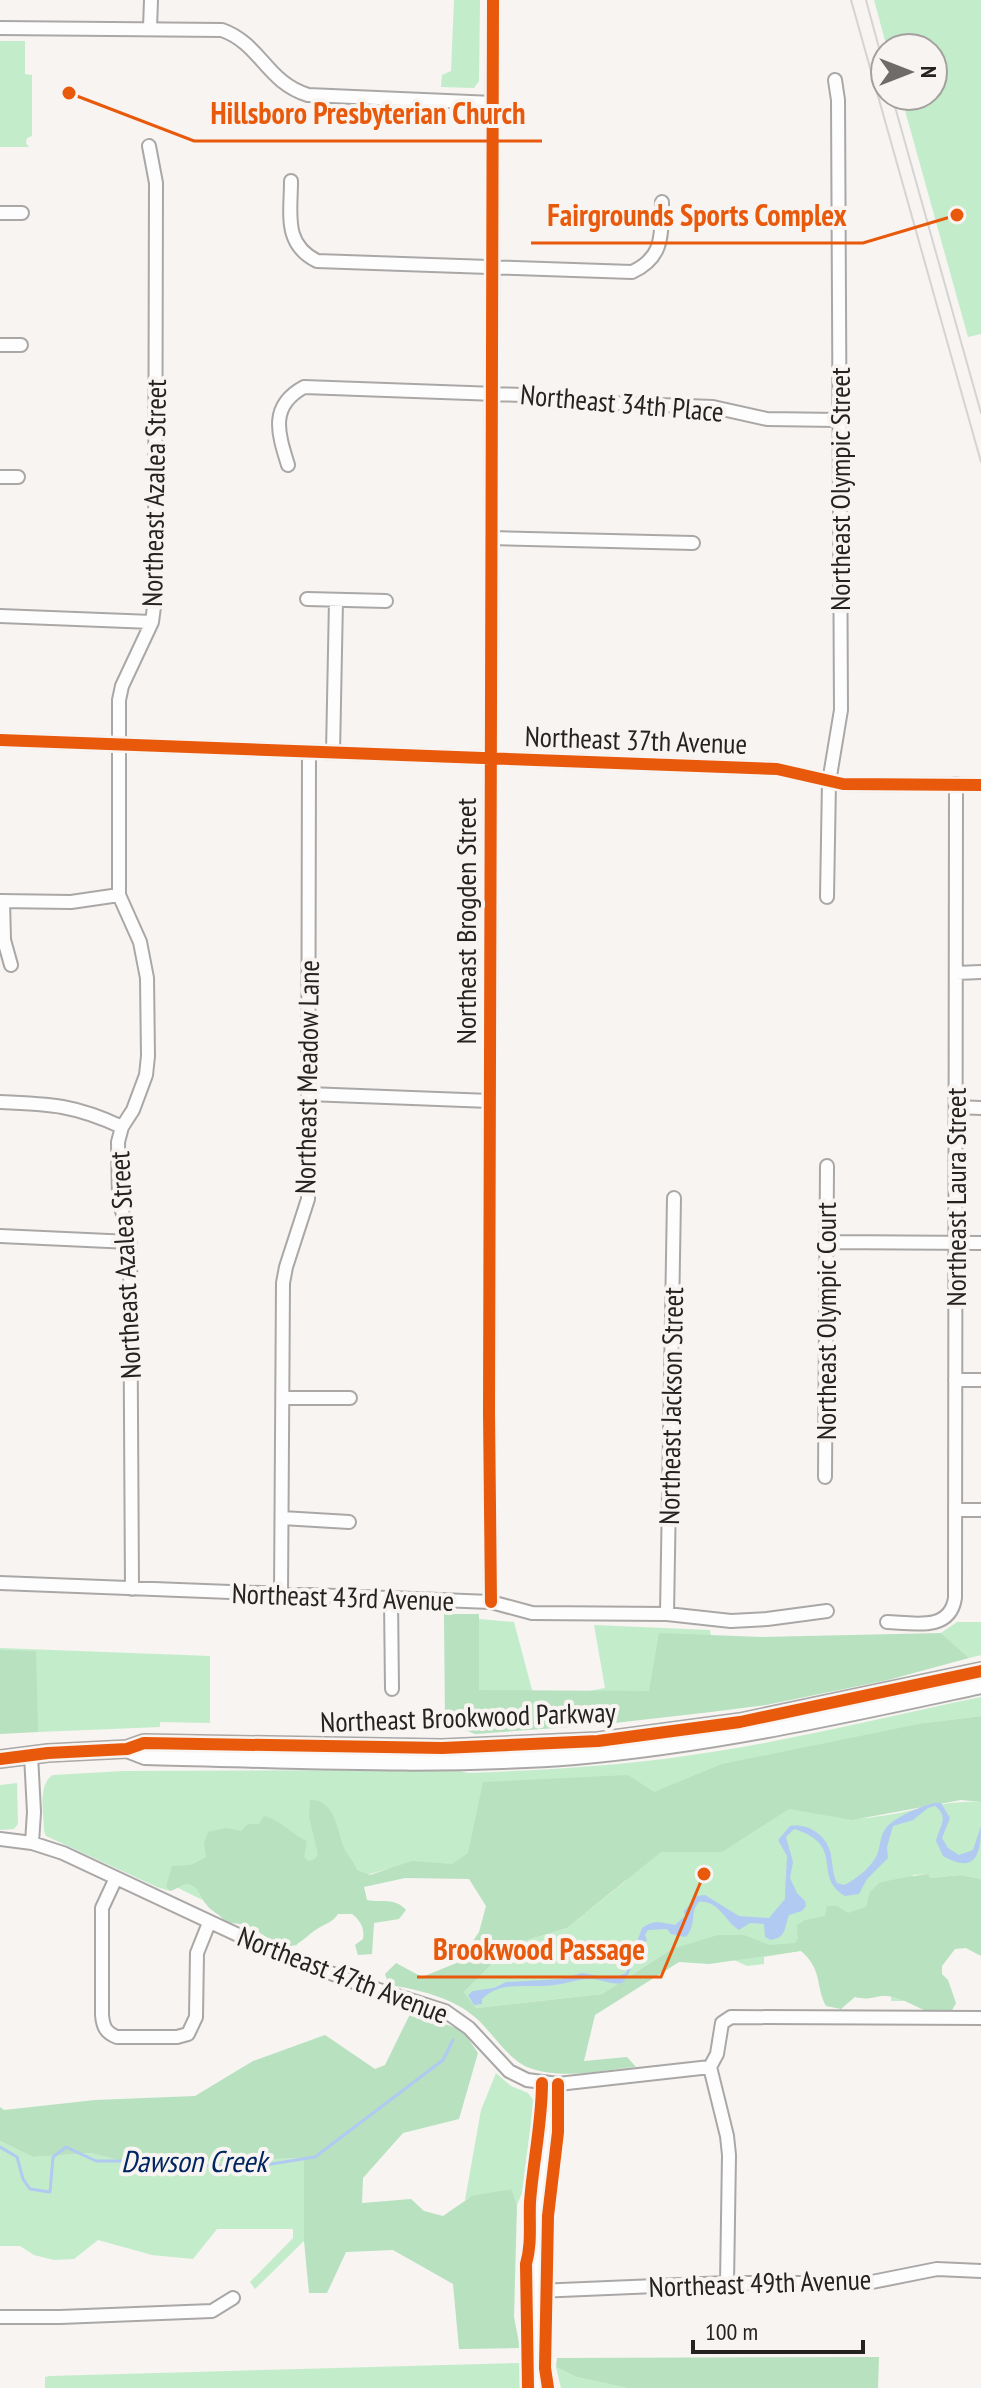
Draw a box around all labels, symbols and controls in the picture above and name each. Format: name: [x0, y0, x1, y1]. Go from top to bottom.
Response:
north arrow: [869, 32, 949, 112]
text: N: [915, 66, 943, 78]
callout: Hillsboro Presbyterian Church: [194, 87, 542, 141]
text: Hillsboro Presbyterian Church: [210, 93, 526, 132]
callout: Fairgrounds Sports Complex: [531, 189, 863, 243]
text: Fairgrounds Sports Complex: [547, 195, 848, 234]
street label: Northeast Olympic Street: [821, 367, 858, 611]
street label: Northeast 34th Place: [519, 375, 725, 430]
street label: Northeast Azalea Street: [133, 378, 174, 607]
street label: Northeast 37th Avenue: [524, 717, 748, 762]
street label: Northeast Brogden Street: [447, 798, 484, 1044]
street label: Northeast Meadow Lane: [286, 960, 327, 1194]
street label: Northeast Laura Street: [937, 1087, 974, 1306]
street label: Northeast Azalea Street: [100, 1150, 149, 1380]
street label: Northeast Olympic Court: [807, 1202, 844, 1440]
street label: Northeast Jackson Street: [650, 1286, 691, 1525]
street label: Northeast 43rd Avenue: [231, 1574, 455, 1619]
street label: Northeast Brookwood Parkway: [320, 1693, 617, 1740]
street label: Northeast 47th Avenue: [233, 1917, 454, 2032]
callout: Brookwood Passage: [417, 1923, 661, 1977]
text: Brookwood Passage: [433, 1929, 645, 1968]
water label: Dawson Creek: [121, 2141, 270, 2180]
street label: Northeast 49th Avenue: [648, 2260, 872, 2305]
scale bar: [693, 2304, 863, 2354]
text: 100 m: [705, 2316, 758, 2347]

